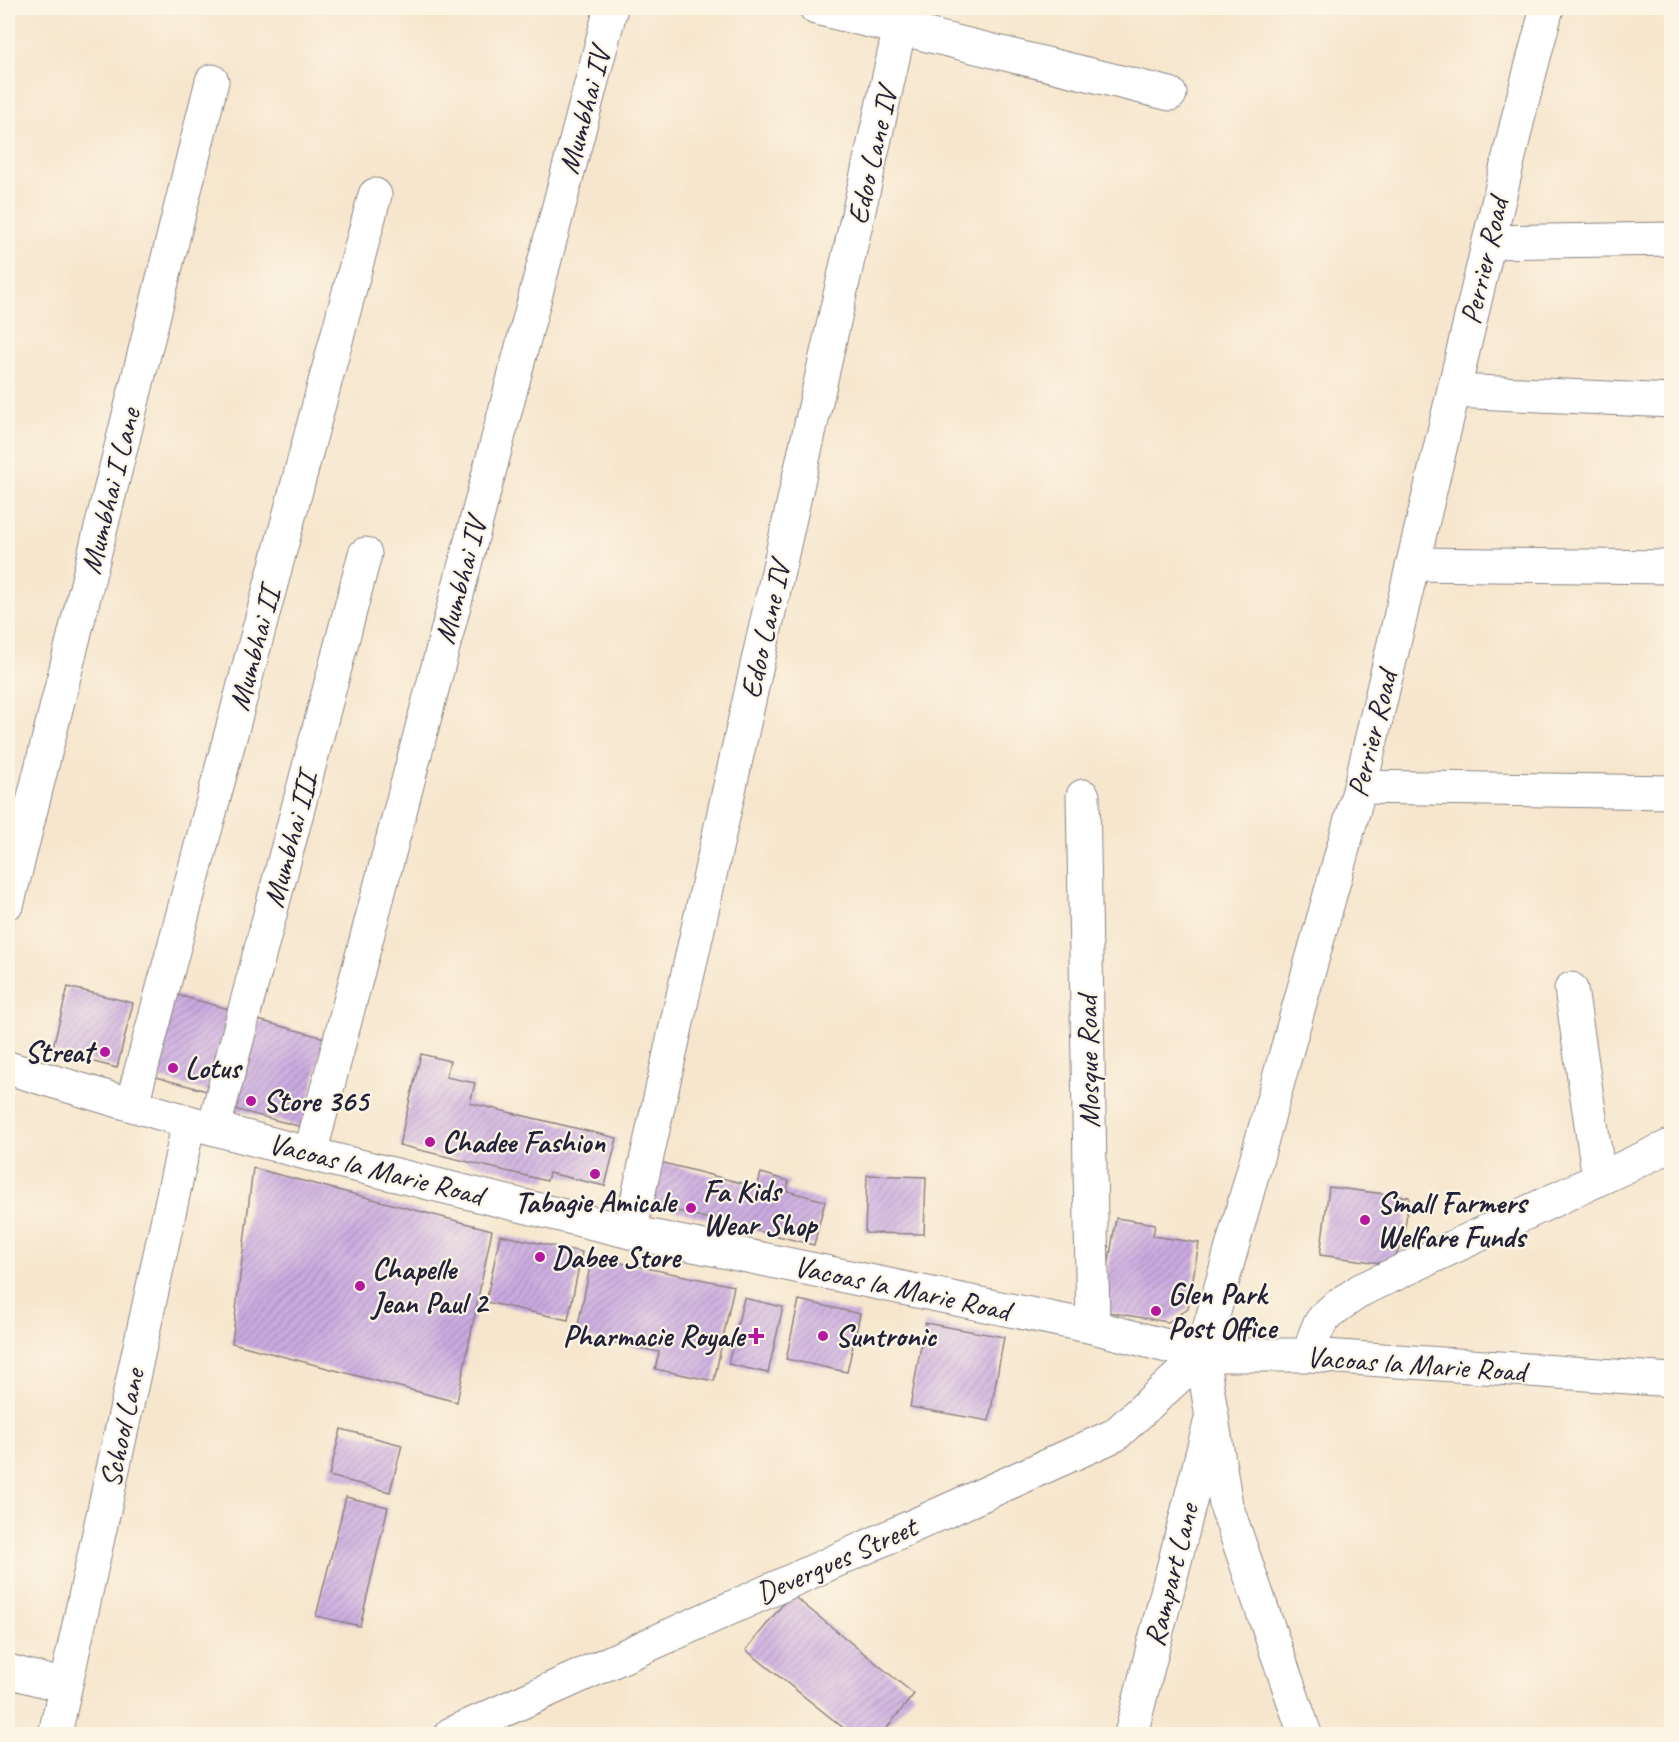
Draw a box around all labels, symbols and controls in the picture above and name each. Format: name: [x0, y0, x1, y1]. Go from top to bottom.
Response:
street label: Mumbhai IV: [549, 39, 620, 178]
street label: Edoo Lane IV: [838, 78, 907, 228]
street label: Perrier Road: [1451, 190, 1518, 328]
street label: Mumbhai I Lane: [71, 402, 149, 578]
street label: Mumbhai IV: [425, 509, 496, 648]
street label: Edoo Lane IV: [731, 552, 800, 702]
street label: Mumbhai II: [219, 578, 290, 714]
street label: Perrier Road: [1338, 663, 1407, 801]
street label: Mumbhai III: [254, 763, 328, 911]
street label: Mosque Road: [1068, 991, 1108, 1128]
place label: Streat: [25, 1033, 98, 1071]
marker: Streat: [98, 1045, 112, 1059]
place label: Lotus: [185, 1049, 244, 1087]
marker: Lotus: [166, 1061, 180, 1075]
place label: Store 365: [263, 1082, 371, 1120]
marker: Store 365: [244, 1094, 258, 1108]
place label: Chadee Fashion: [442, 1123, 606, 1161]
street label: Vacoas la Marie Road: [265, 1124, 491, 1215]
marker: Chadee Fashion: [423, 1135, 437, 1149]
marker: Tabagie Amicale: [588, 1167, 602, 1181]
place label: Fa Kids Wear Shop: [703, 1172, 819, 1244]
place label: Tabagie Amicale: [514, 1183, 679, 1221]
place label: Small Farmers Welfare Funds: [1377, 1184, 1530, 1256]
marker: Fa Kids Wear Shop: [684, 1201, 698, 1215]
marker: Small Farmers Welfare Funds: [1358, 1213, 1372, 1227]
place label: Dabee Store: [552, 1238, 682, 1276]
street label: Vacoas la Marie Road: [791, 1247, 1017, 1330]
place label: Chapelle Jean Paul 2: [370, 1250, 489, 1322]
marker: Dabee Store: [533, 1250, 547, 1264]
place label: Glen Park Post Office: [1168, 1275, 1279, 1347]
marker: Chapelle Jean Paul 2: [353, 1279, 367, 1293]
marker: Glen Park Post Office: [1149, 1304, 1163, 1318]
place label: Pharmacie Royale: [563, 1317, 747, 1356]
place label: Suntronic: [835, 1317, 937, 1355]
marker: Pharmacie Royale: [749, 1329, 763, 1343]
marker: Suntronic: [816, 1329, 830, 1343]
street label: Vacoas la Marie Road: [1305, 1337, 1531, 1391]
street label: School Lane: [91, 1363, 154, 1491]
street label: Rampart Lane: [1135, 1498, 1208, 1650]
street label: Devergues Street: [750, 1506, 925, 1612]

